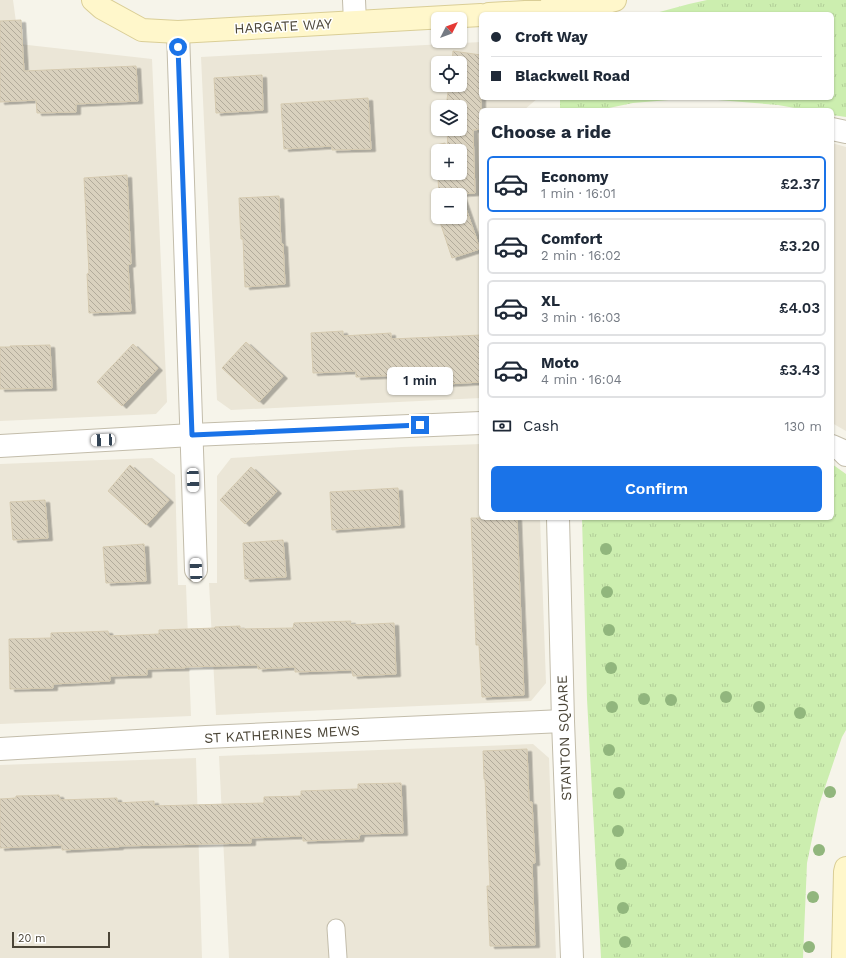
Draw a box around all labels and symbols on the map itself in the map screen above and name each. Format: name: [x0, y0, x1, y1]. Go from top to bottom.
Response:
north arrow: [431, 12, 467, 48]
street label: HARGATE WAY: [234, 15, 332, 37]
route start: [169, 38, 187, 56]
callout: 1 min: [387, 367, 453, 395]
route end: [411, 416, 429, 434]
car: [91, 433, 115, 447]
car: [187, 468, 199, 492]
car: [190, 558, 202, 582]
street label: STANTON SQUARE: [554, 675, 574, 801]
street label: ST KATHERINES MEWS: [204, 722, 360, 746]
scale bar: [12, 930, 110, 949]

